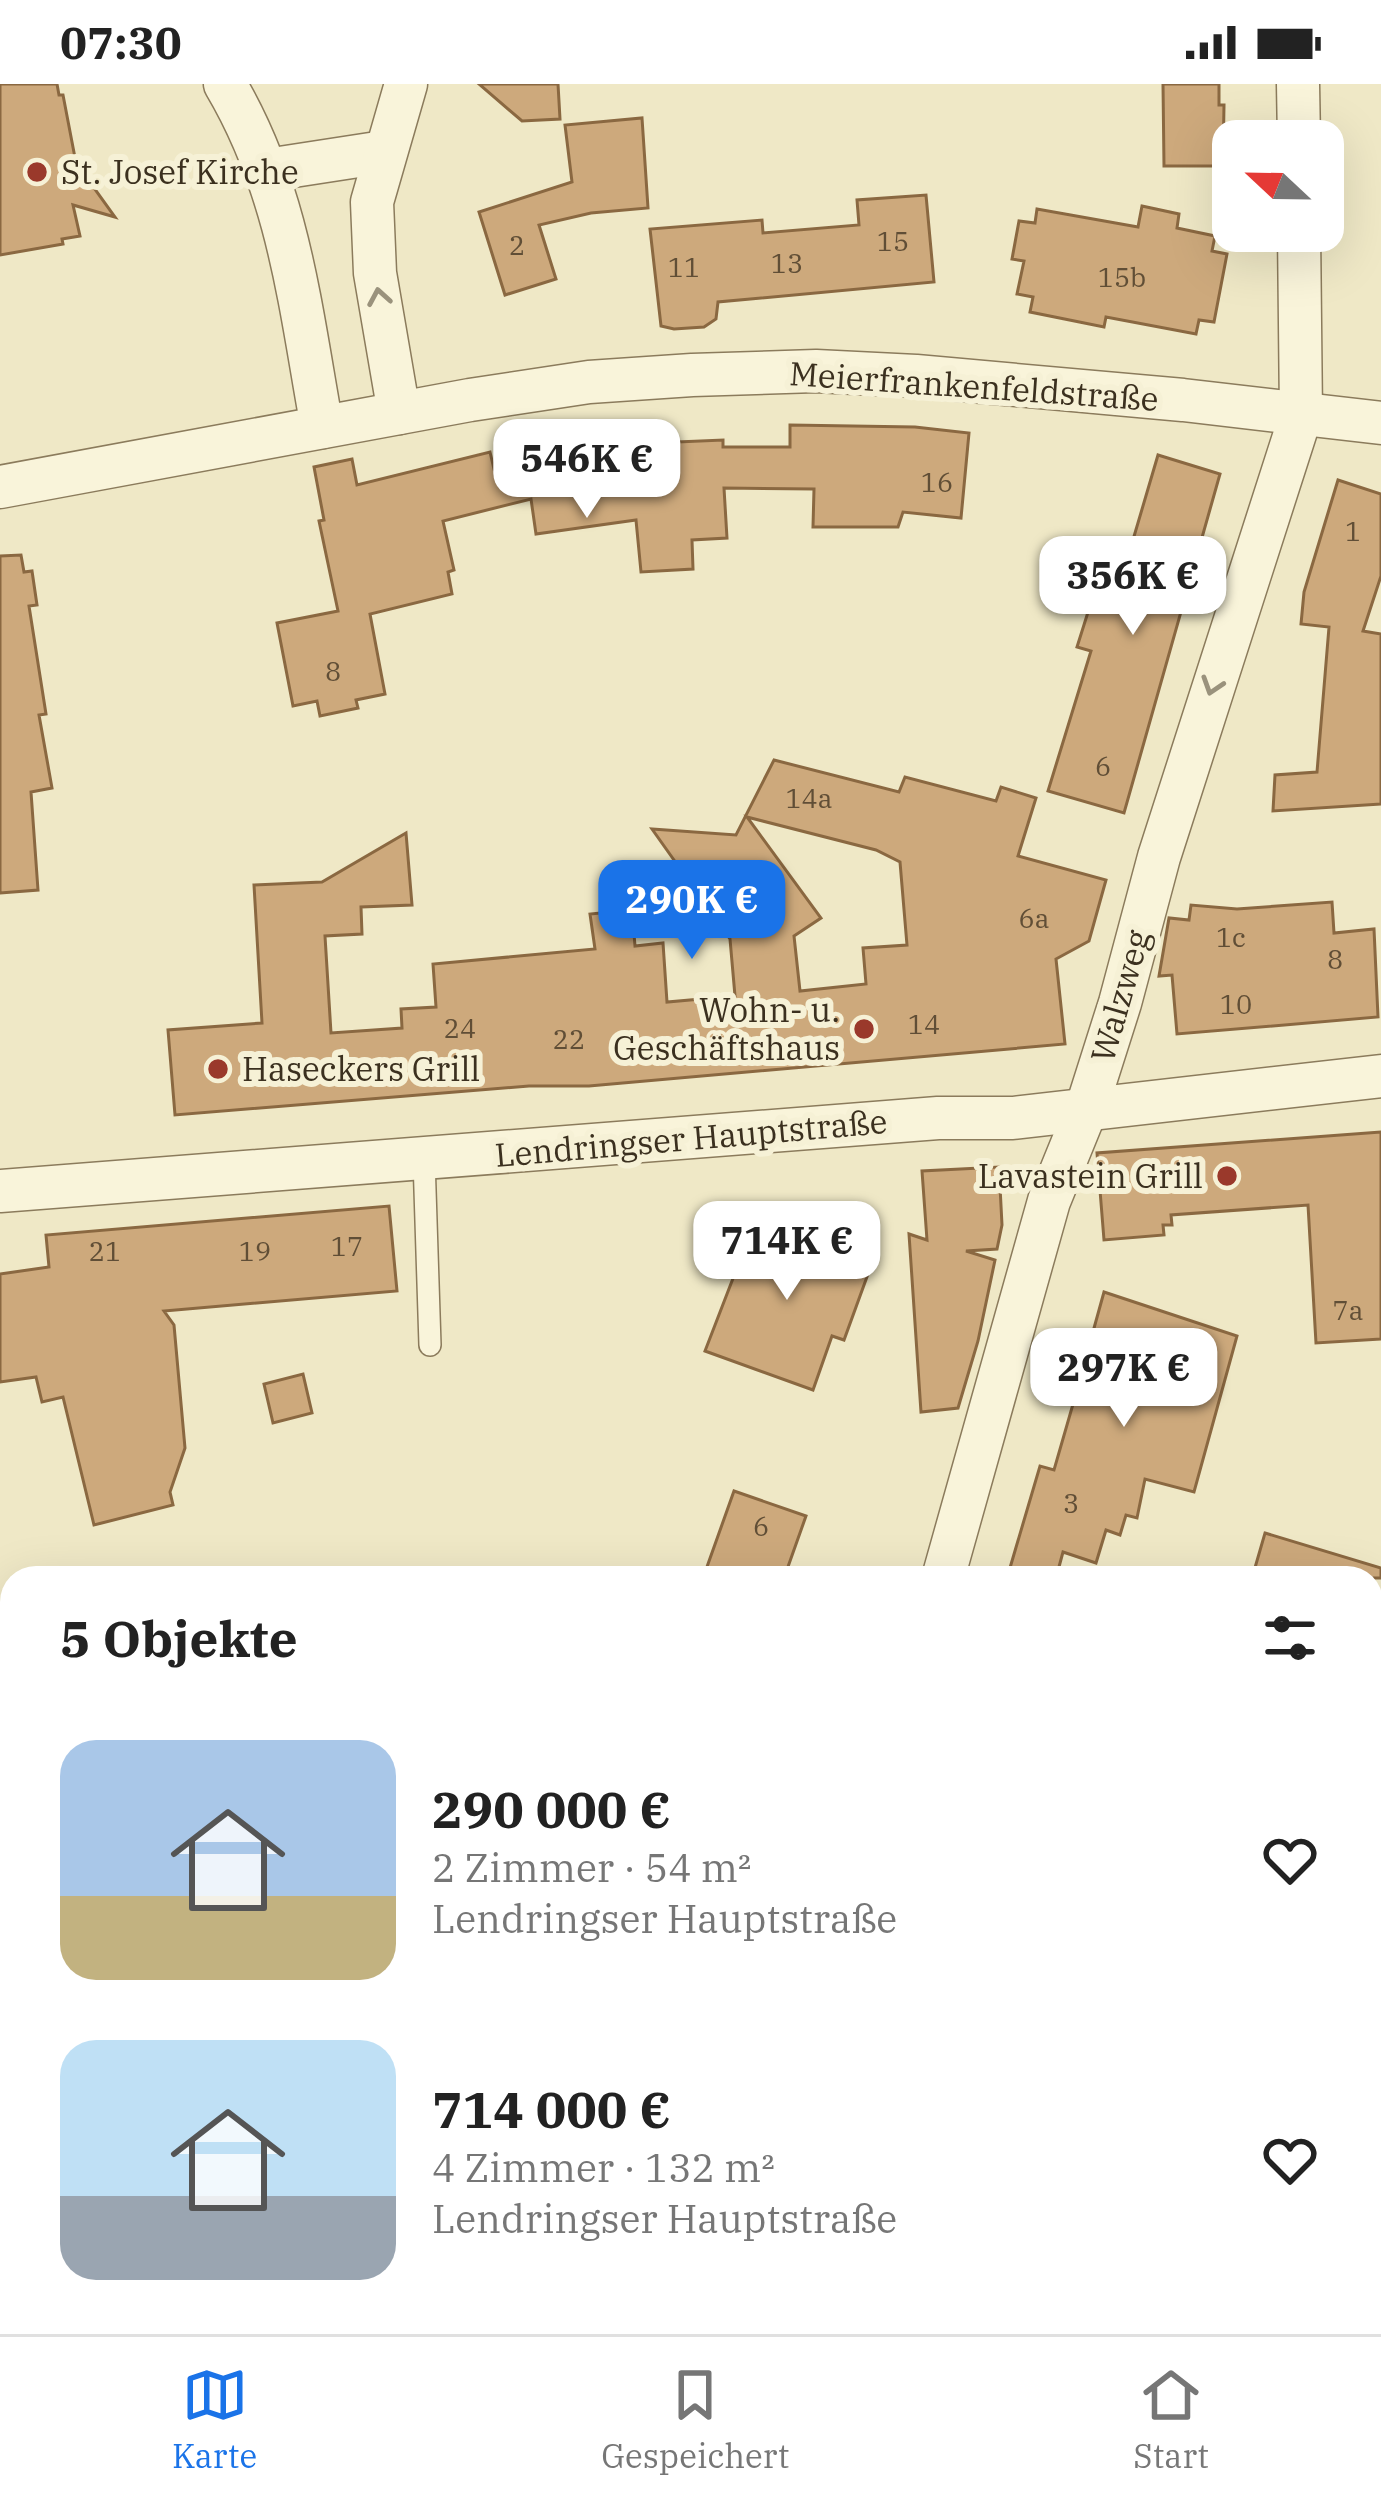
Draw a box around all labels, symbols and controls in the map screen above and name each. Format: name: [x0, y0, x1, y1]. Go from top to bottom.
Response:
text: 07:30: [60, 13, 182, 71]
north arrow: [1212, 120, 1344, 252]
map controls: [1212, 120, 1344, 252]
place label: St. Josef Kirche: [61, 150, 299, 193]
marker: St. Josef Kirche: [24, 159, 50, 185]
house number: 15: [877, 223, 909, 258]
house number: 2: [509, 227, 525, 262]
house number: 13: [771, 245, 803, 280]
house number: 11: [668, 249, 700, 284]
house number: 15b: [1098, 259, 1146, 294]
one-way arrow: [367, 288, 393, 308]
street label: Meierfrankenfeldstraße: [788, 351, 1160, 420]
pin: 546K €: [489, 419, 685, 521]
text: 546K €: [520, 432, 654, 483]
house number: 16: [921, 464, 953, 499]
house number: 1: [1345, 513, 1361, 548]
pin: 356K €: [1035, 536, 1231, 638]
text: 356K €: [1066, 549, 1200, 600]
house number: 8: [325, 653, 341, 688]
one-way arrow: [1201, 675, 1226, 696]
house number: 6: [1095, 748, 1111, 783]
house number: 14a: [785, 780, 833, 815]
pin: 290K €: [594, 860, 790, 962]
text: 290K €: [625, 873, 759, 924]
house number: 6a: [1019, 900, 1049, 935]
house number: 1c: [1216, 919, 1246, 954]
street label: Walzweg: [1080, 925, 1159, 1067]
house number: 8: [1327, 941, 1343, 976]
house number: 10: [1220, 986, 1252, 1021]
place label: Wohn- u. Geschäftshaus: [613, 988, 840, 1069]
house number: 14: [908, 1006, 940, 1041]
house number: 24: [444, 1010, 476, 1045]
marker: Wohn- u. Geschäftshaus: [851, 1016, 877, 1042]
house number: 22: [553, 1021, 585, 1056]
place label: Haseckers Grill: [242, 1047, 480, 1090]
marker: Haseckers Grill: [205, 1056, 231, 1082]
street label: Lendringser Hauptstraße: [493, 1099, 889, 1176]
place label: Lavastein Grill: [978, 1154, 1203, 1197]
marker: Lavastein Grill: [1214, 1163, 1240, 1189]
pin: 714K €: [689, 1201, 885, 1303]
text: 714K €: [720, 1214, 854, 1265]
house number: 17: [331, 1228, 363, 1263]
house number: 21: [89, 1233, 121, 1268]
house number: 19: [239, 1233, 271, 1268]
house number: 7a: [1333, 1292, 1363, 1327]
pin: 297K €: [1026, 1328, 1222, 1430]
text: 297K €: [1057, 1341, 1191, 1392]
house number: 3: [1063, 1485, 1079, 1520]
house number: 6: [753, 1508, 769, 1543]
text: 5 Objekte: [60, 1605, 298, 1671]
icon: filters: [1257, 1605, 1323, 1671]
text: 290 000 €: [432, 1776, 671, 1842]
icon: home: [156, 1788, 300, 1932]
icon: heart: [1257, 1827, 1323, 1893]
text: 2 Zimmer · 54 m²: [432, 1842, 751, 1893]
text: Lendringser Hauptstraße: [432, 1893, 897, 1944]
text: 714 000 €: [432, 2076, 671, 2142]
icon: home: [156, 2088, 300, 2232]
icon: heart: [1257, 2127, 1323, 2193]
text: 4 Zimmer · 132 m²: [432, 2142, 775, 2193]
text: Lendringser Hauptstraße: [432, 2193, 897, 2244]
tab: Karte: [172, 2362, 257, 2477]
tab: Gespeichert: [601, 2362, 789, 2477]
tab: Start: [1133, 2362, 1209, 2477]

